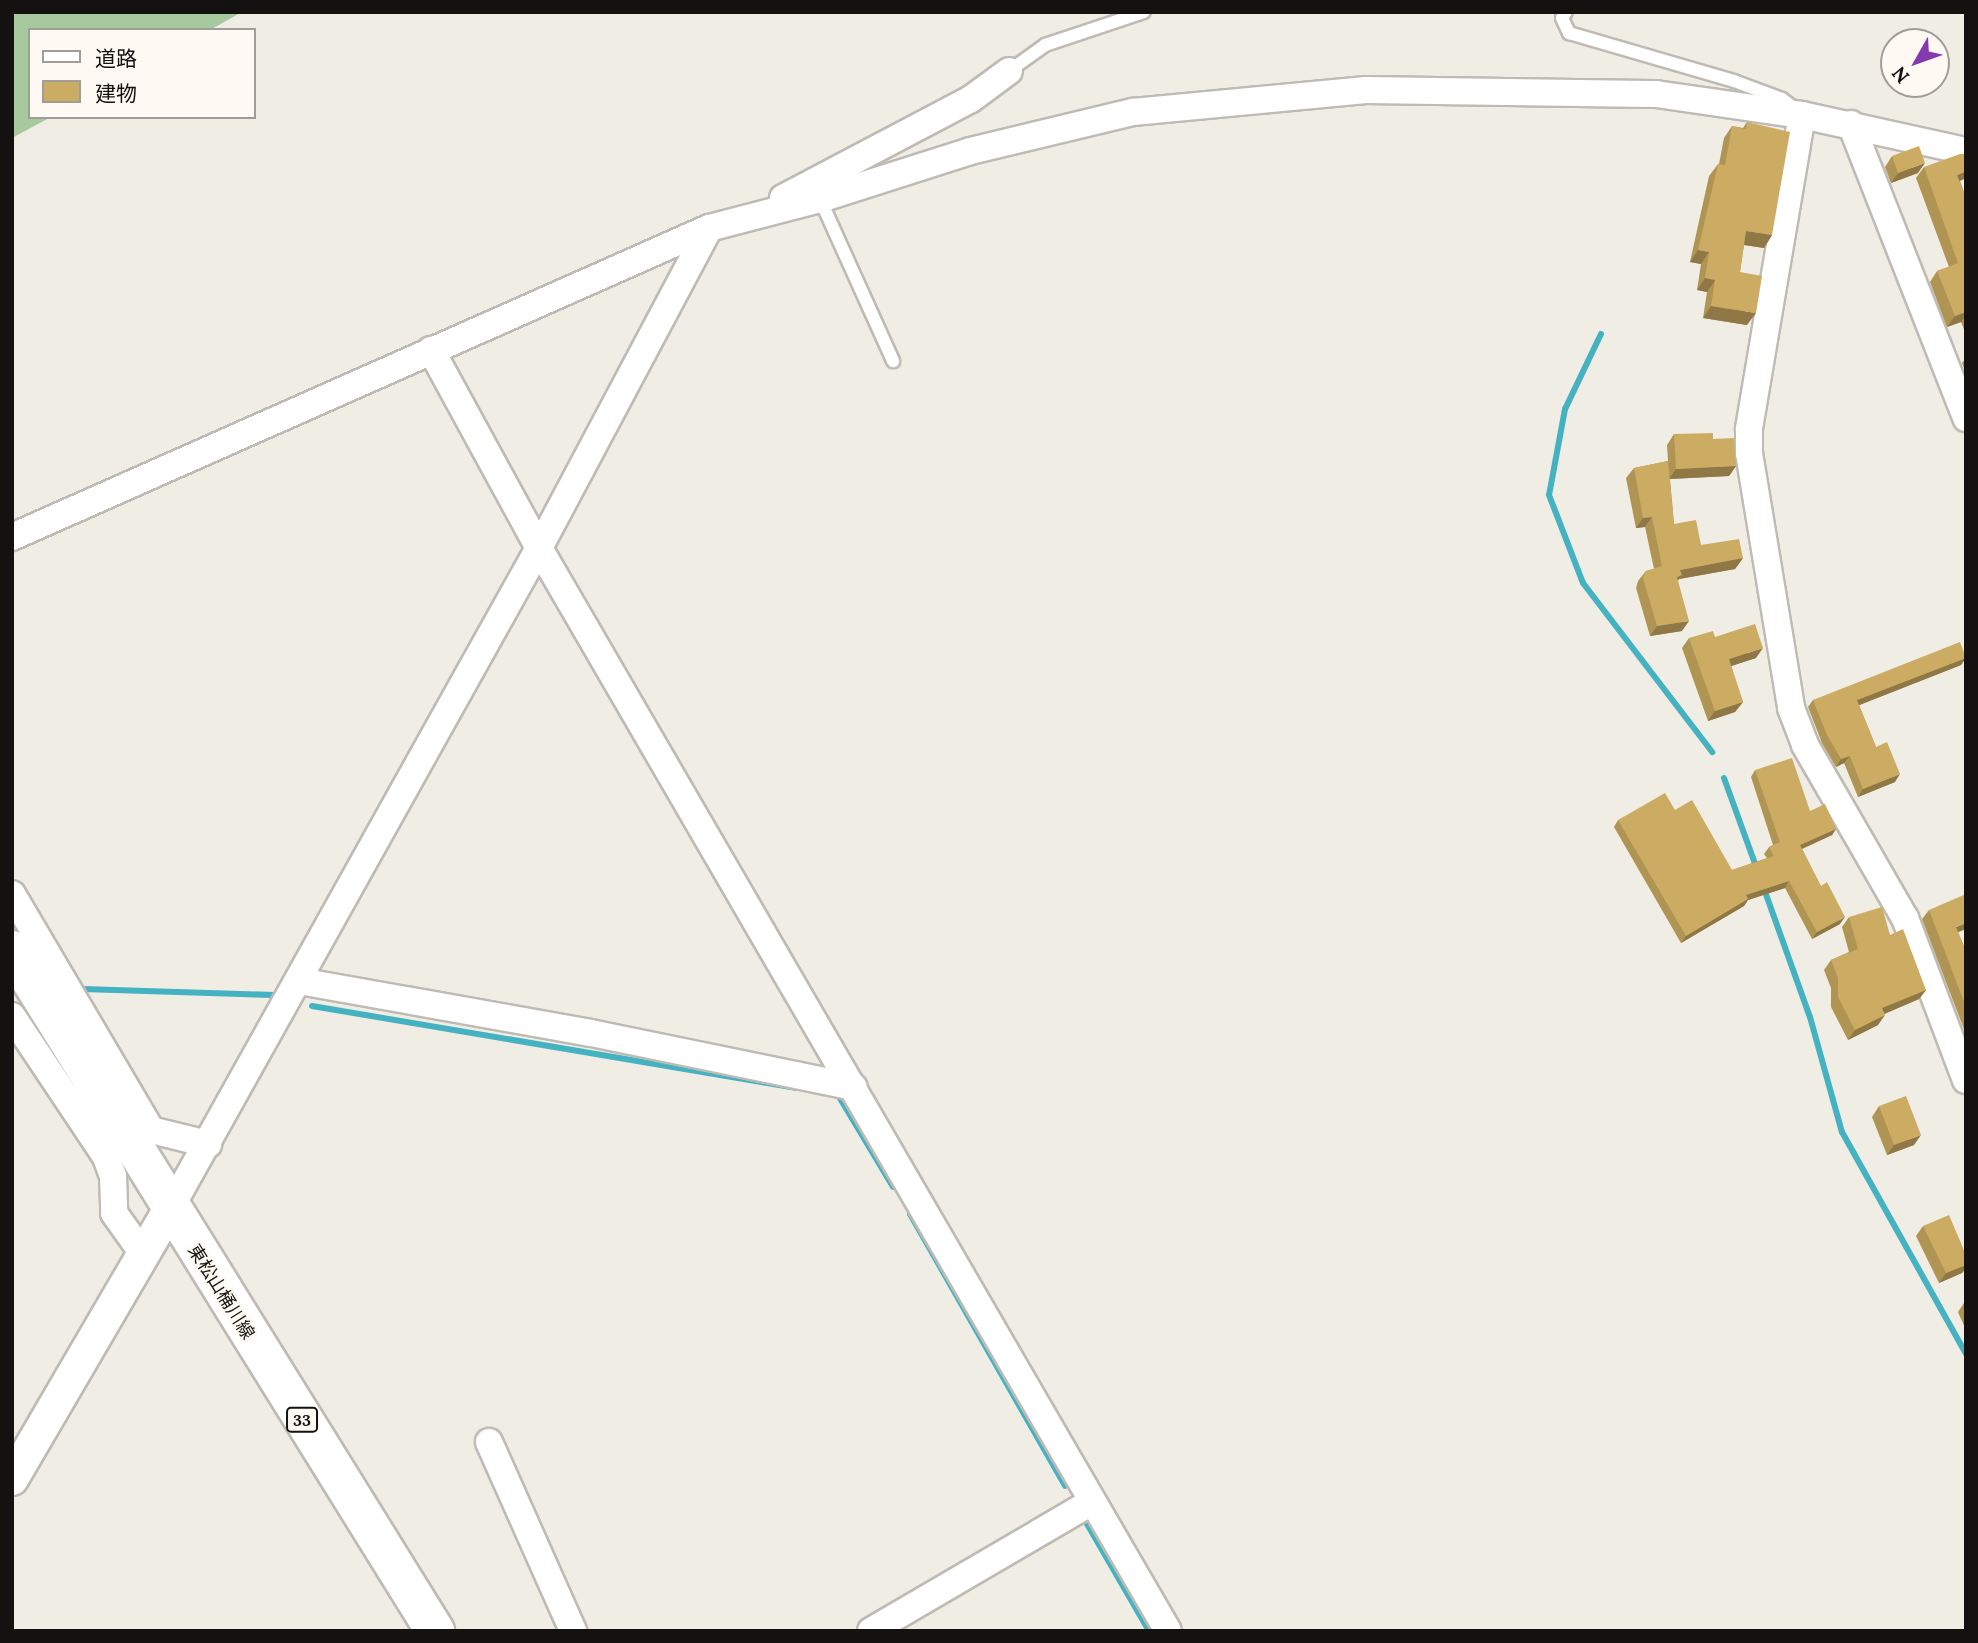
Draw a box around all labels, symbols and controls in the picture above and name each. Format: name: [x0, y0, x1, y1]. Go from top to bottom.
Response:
legend: [28, 28, 256, 119]
north arrow: [1880, 28, 1950, 98]
text: 道路: [95, 45, 137, 72]
text: N: [1887, 62, 1914, 89]
text: 建物: [95, 80, 137, 107]
street label: 東松山桶川線: [183, 1240, 259, 1344]
road number: 33: [284, 1408, 320, 1432]

